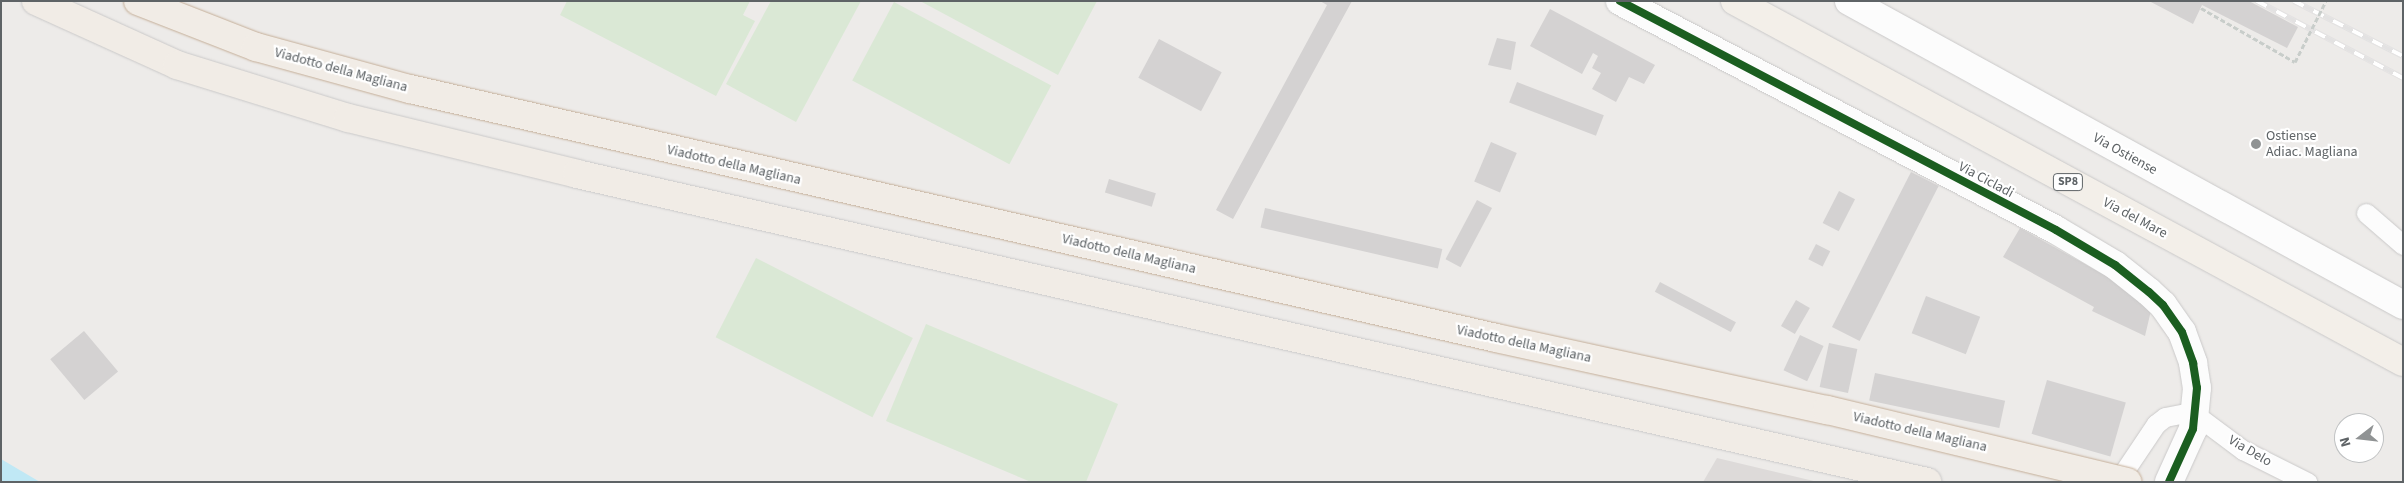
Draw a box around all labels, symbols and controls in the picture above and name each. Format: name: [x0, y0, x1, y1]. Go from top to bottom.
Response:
street label: Viadotto della Magliana: [273, 44, 409, 96]
place label: Ostiense Adiac. Magliana: [2266, 128, 2358, 160]
street label: Via Ostiense: [2090, 129, 2160, 179]
marker: Ostiense Adiac. Magliana: [2250, 138, 2262, 150]
street label: Viadotto della Magliana: [665, 141, 803, 189]
street label: Via Cicladi: [1955, 158, 2017, 202]
road number: SP8: [2052, 172, 2084, 192]
street label: Via del Mare: [2100, 194, 2170, 242]
street label: Viadotto della Magliana: [1060, 230, 1198, 278]
street label: Viadotto della Magliana: [1455, 322, 1593, 366]
street label: Viadotto della Magliana: [1851, 408, 1989, 456]
north arrow: [2334, 413, 2384, 463]
street label: Via Delo: [2225, 432, 2275, 470]
text: N: [2335, 435, 2356, 449]

